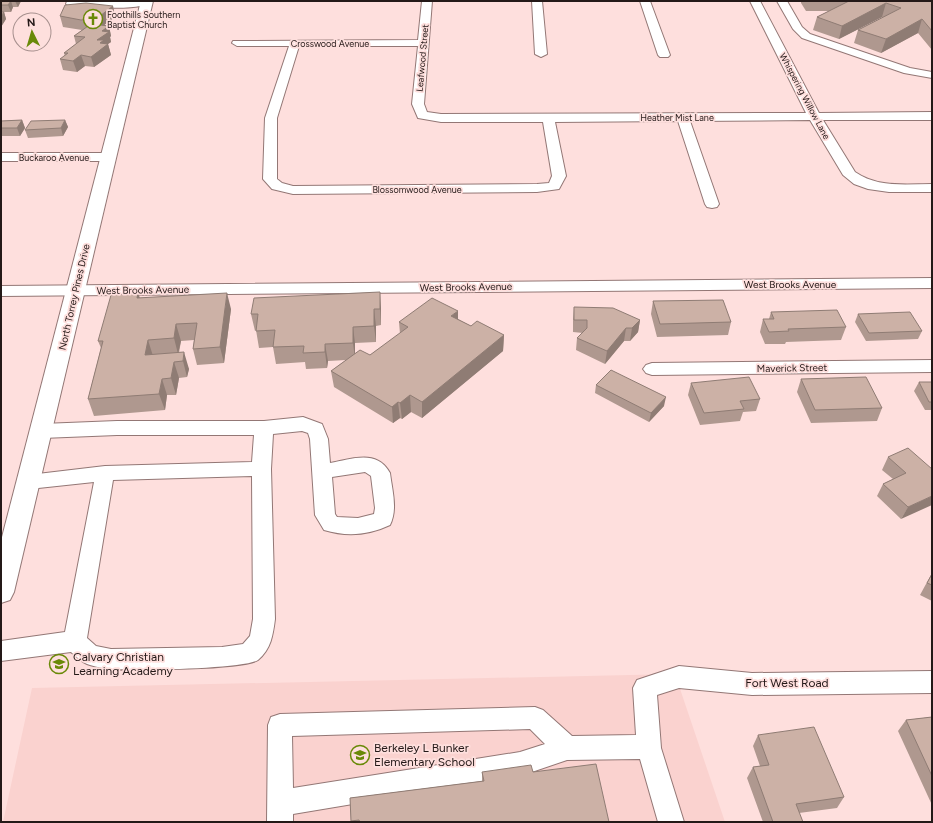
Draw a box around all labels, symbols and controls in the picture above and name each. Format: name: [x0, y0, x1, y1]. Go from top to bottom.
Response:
church icon: Foothills Southern Baptist Church: [82, 8, 104, 30]
place label: Foothills Southern Baptist Church: [107, 9, 180, 30]
north arrow: [12, 12, 52, 52]
text: N: [26, 16, 36, 29]
street label: Leafwood Street: [414, 23, 430, 92]
street label: Crosswood Avenue: [291, 38, 369, 49]
street label: Whispering Willow Lane: [778, 51, 832, 141]
street label: Heather Mist Lane: [640, 112, 714, 123]
street label: Buckaroo Avenue: [19, 152, 89, 163]
street label: Blossomwood Avenue: [372, 184, 462, 195]
street label: North Torrey Pines Drive: [55, 242, 93, 351]
street label: West Brooks Avenue: [744, 278, 837, 291]
street label: West Brooks Avenue: [420, 280, 513, 294]
street label: West Brooks Avenue: [97, 283, 190, 297]
street label: Maverick Street: [757, 361, 828, 375]
place label: Calvary Christian Learning Academy: [73, 650, 174, 678]
school or university icon: Calvary Christian Learning Academy: [48, 653, 70, 675]
street label: Fort West Road: [745, 676, 829, 690]
place label: Berkeley L Bunker Elementary School: [374, 741, 475, 769]
school or university icon: Berkeley L Bunker Elementary School: [349, 744, 371, 766]

